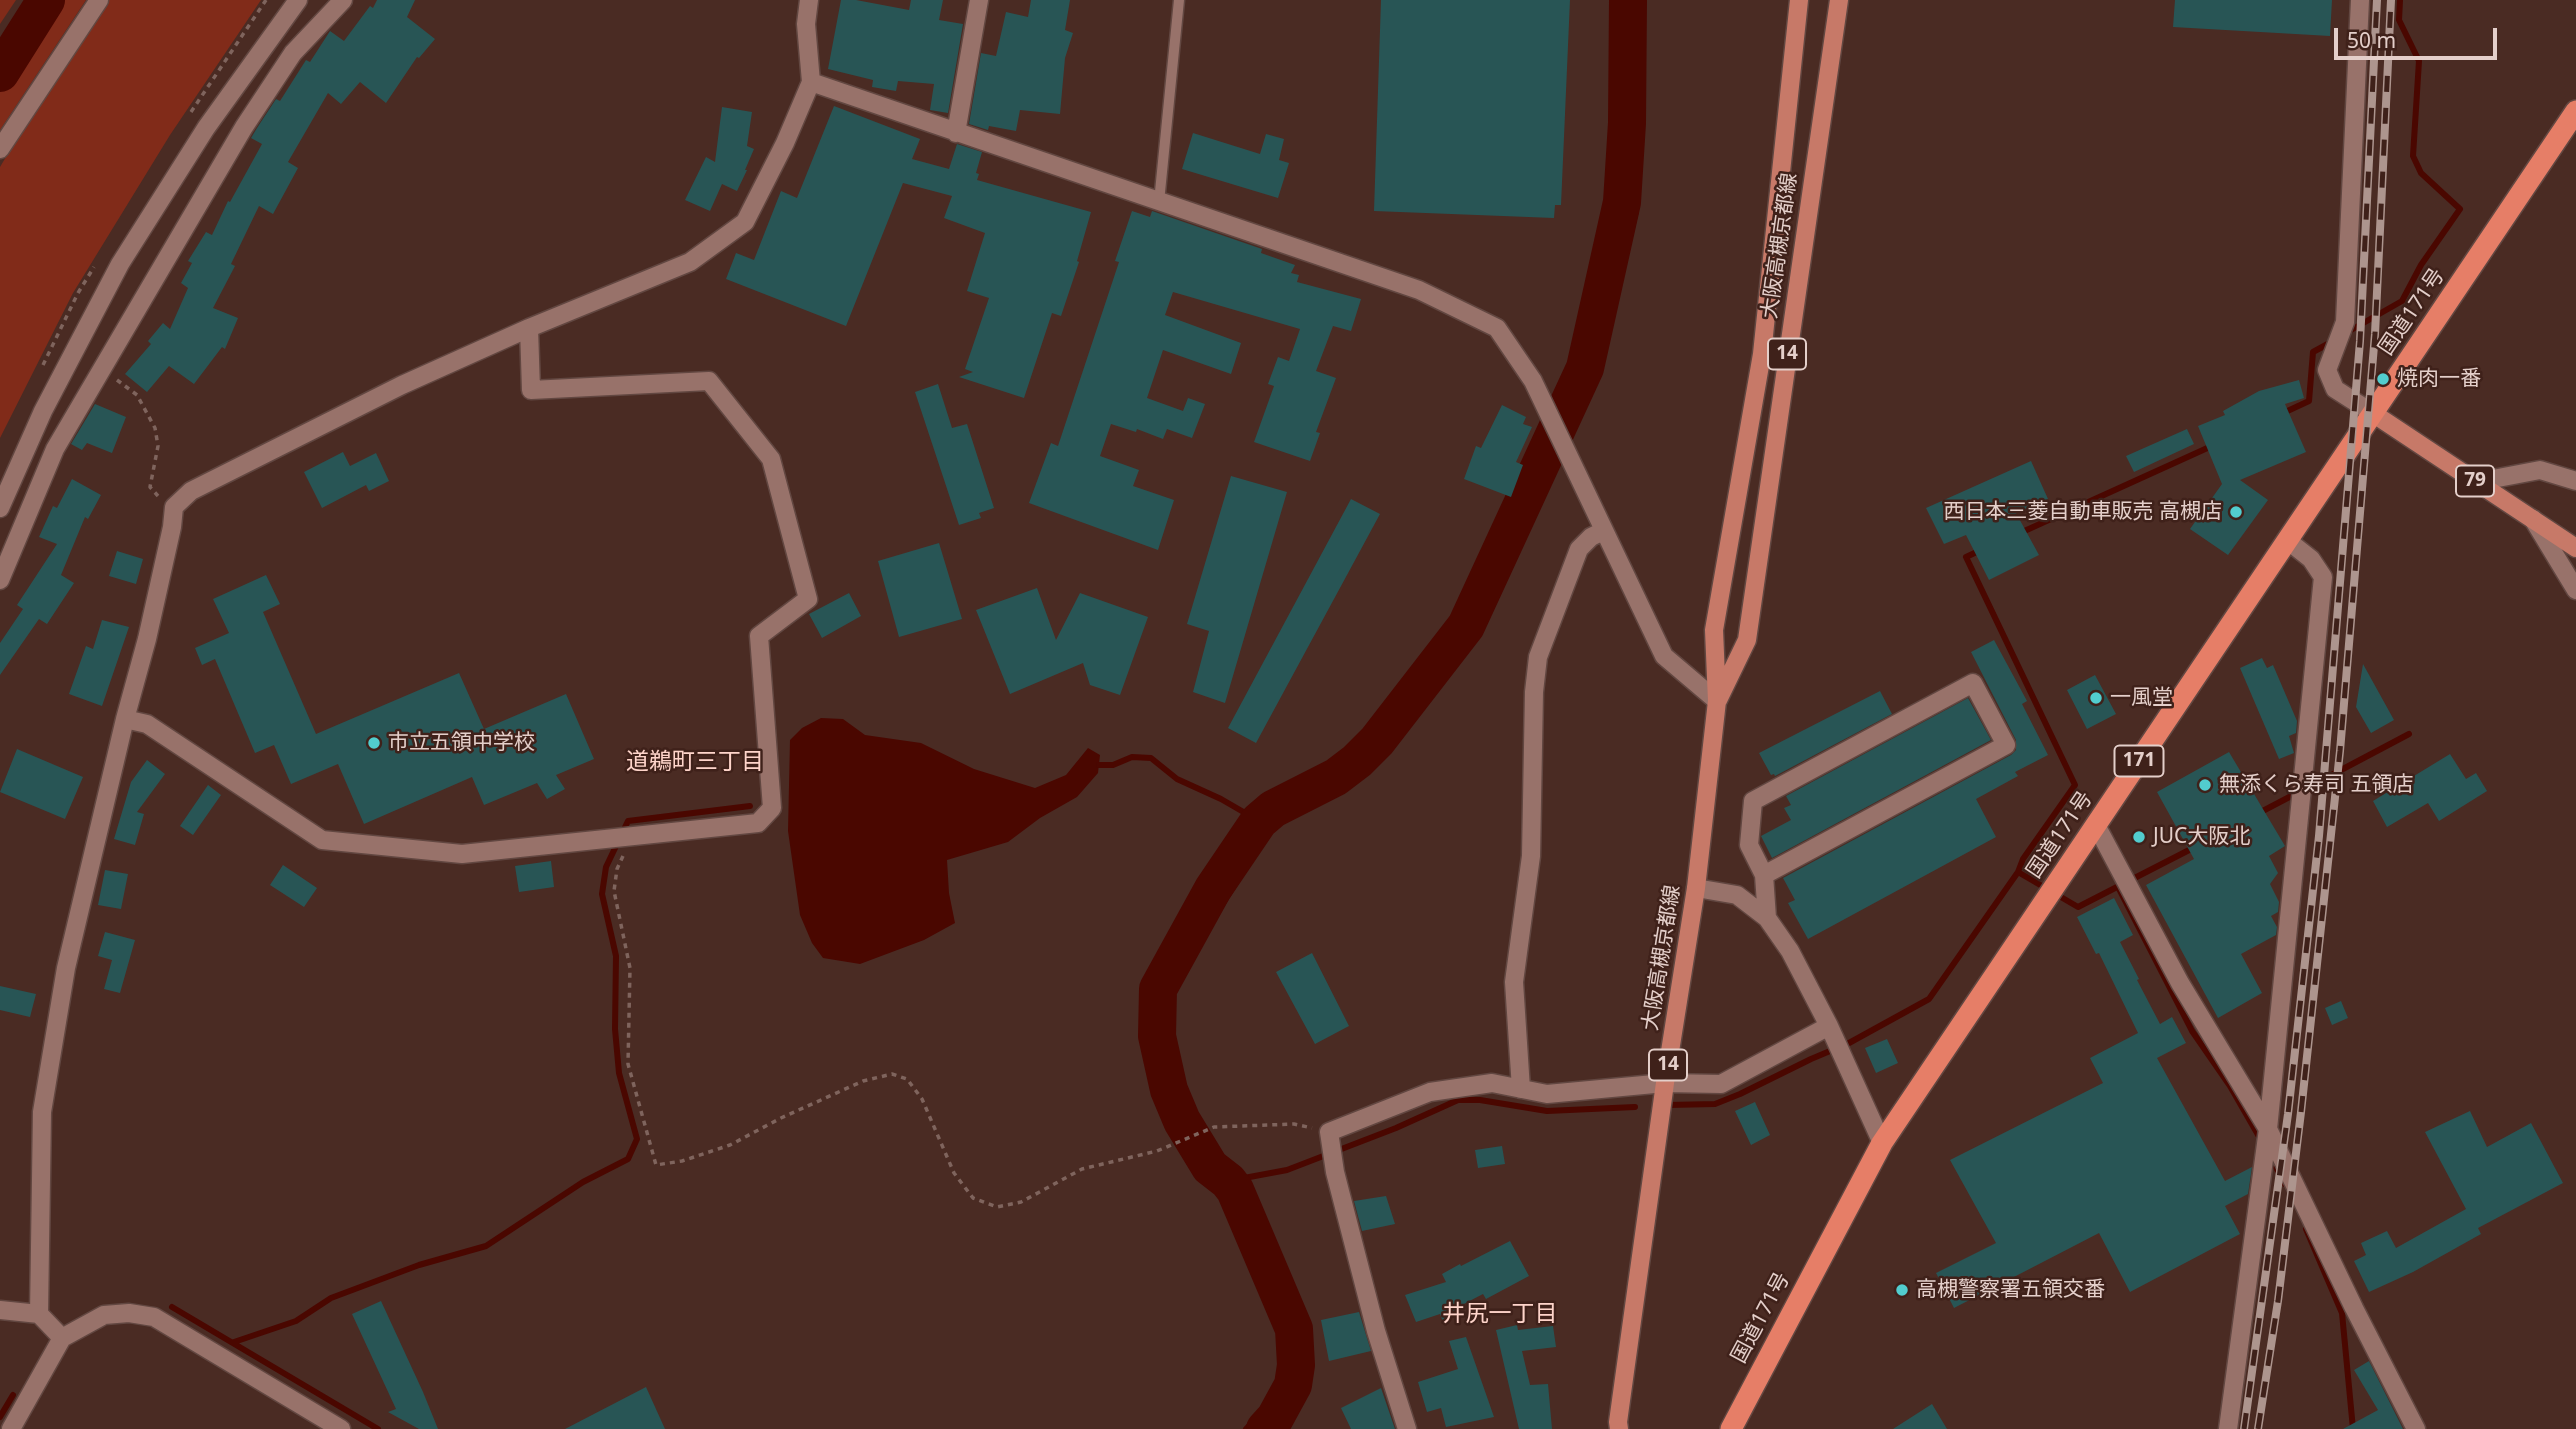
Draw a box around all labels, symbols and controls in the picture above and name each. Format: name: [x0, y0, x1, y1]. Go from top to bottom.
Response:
scale bar: [2338, 14, 2501, 58]
text: 50 m: [2347, 26, 2396, 54]
street label: 大阪高槻京都線: [1757, 171, 1803, 321]
street label: 国道171号: [2374, 264, 2450, 360]
road number: 14: [1768, 338, 1806, 370]
place label: 焼肉一番: [2397, 366, 2481, 392]
marker: 焼肉一番: [2375, 371, 2391, 387]
road number: 79: [2456, 466, 2494, 496]
place label: 西日本三菱自動車販売 高槻店: [1944, 499, 2222, 525]
marker: 西日本三菱自動車販売 高槻店: [2228, 504, 2244, 520]
place label: 一風堂: [2110, 685, 2173, 711]
marker: 一風堂: [2088, 690, 2104, 706]
place label: 市立五領中学校: [388, 730, 535, 756]
marker: 市立五領中学校: [366, 735, 382, 751]
road number: 171: [2114, 746, 2164, 776]
district label: 道鵜町三丁目: [626, 748, 764, 776]
place label: 無添くら寿司 五領店: [2219, 772, 2413, 798]
marker: 無添くら寿司 五領店: [2197, 777, 2213, 793]
street label: 国道171号: [2022, 787, 2098, 883]
place label: JUC大阪北: [2153, 824, 2250, 850]
marker: JUC大阪北: [2131, 829, 2147, 845]
street label: 大阪高槻京都線: [1638, 883, 1686, 1033]
road number: 14: [1649, 1050, 1687, 1080]
street label: 国道171号: [1727, 1268, 1795, 1368]
place label: 高槻警察署五領交番: [1916, 1277, 2105, 1303]
marker: 高槻警察署五領交番: [1894, 1282, 1910, 1298]
district label: 井尻一丁目: [1443, 1300, 1557, 1328]

